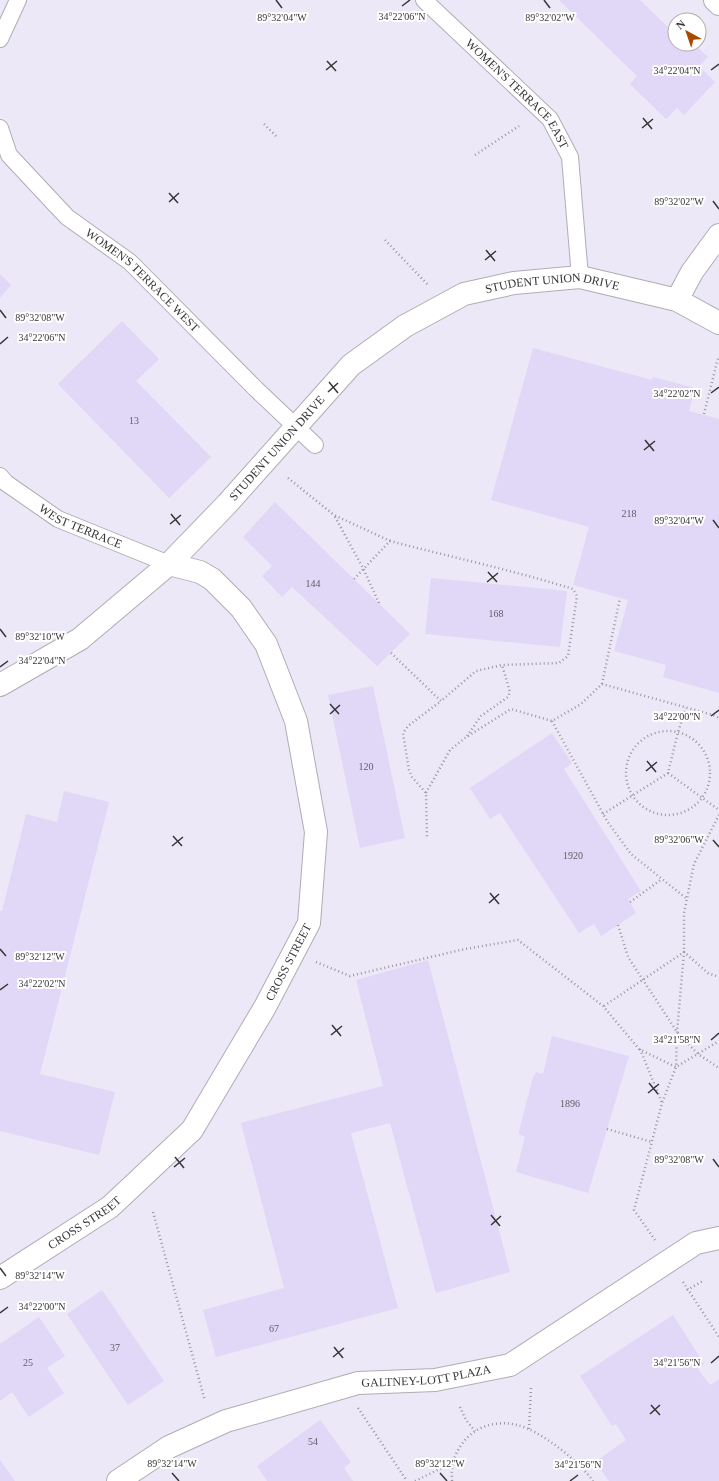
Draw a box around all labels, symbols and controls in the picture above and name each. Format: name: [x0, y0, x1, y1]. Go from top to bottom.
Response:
text: 34°22'06"N: [378, 11, 426, 22]
text: 89°32'04"W: [257, 12, 307, 23]
text: 89°32'02"W: [525, 12, 575, 23]
north arrow: [667, 12, 707, 52]
text: N: [674, 17, 688, 31]
street label: WOMEN'S TERRACE EAST: [463, 36, 572, 152]
text: 34°22'04"N: [653, 65, 701, 76]
text: 89°32'02"W: [654, 196, 704, 207]
street label: WOMEN'S TERRACE WEST: [83, 225, 203, 335]
street label: STUDENT UNION DRIVE: [484, 270, 621, 296]
text: 89°32'08"W: [15, 312, 65, 323]
text: 34°22'06"N: [18, 332, 66, 343]
text: 34°22'02"N: [653, 388, 701, 399]
street label: STUDENT UNION DRIVE: [226, 393, 327, 503]
house number: 13: [129, 415, 139, 426]
street label: WEST TERRACE: [36, 501, 124, 551]
house number: 218: [622, 508, 637, 519]
text: 89°32'04"W: [654, 515, 704, 526]
house number: 144: [306, 578, 321, 589]
house number: 168: [489, 608, 504, 619]
text: 89°32'10"W: [15, 631, 65, 642]
text: 34°22'04"N: [18, 655, 66, 666]
text: 34°22'00"N: [653, 711, 701, 722]
house number: 120: [359, 761, 374, 772]
text: 89°32'06"W: [654, 834, 704, 845]
house number: 1920: [563, 850, 583, 861]
street label: CROSS STREET: [263, 921, 315, 1003]
text: 89°32'12"W: [15, 951, 65, 962]
text: 34°22'02"N: [18, 978, 66, 989]
text: 34°21'58"N: [653, 1034, 701, 1045]
house number: 1896: [560, 1098, 580, 1109]
text: 89°32'08"W: [654, 1154, 704, 1165]
street label: CROSS STREET: [45, 1193, 124, 1252]
text: 89°32'14"W: [15, 1270, 65, 1281]
text: 34°22'00"N: [18, 1301, 66, 1312]
house number: 67: [269, 1323, 279, 1334]
house number: 37: [110, 1342, 120, 1353]
house number: 25: [23, 1357, 33, 1368]
text: 34°21'56"N: [653, 1357, 701, 1368]
street label: GALTNEY-LOTT PLAZA: [361, 1362, 492, 1390]
house number: 54: [308, 1436, 318, 1447]
text: 89°32'14"W: [147, 1458, 197, 1469]
text: 89°32'12"W: [415, 1458, 465, 1469]
text: 34°21'56"N: [554, 1459, 602, 1470]

